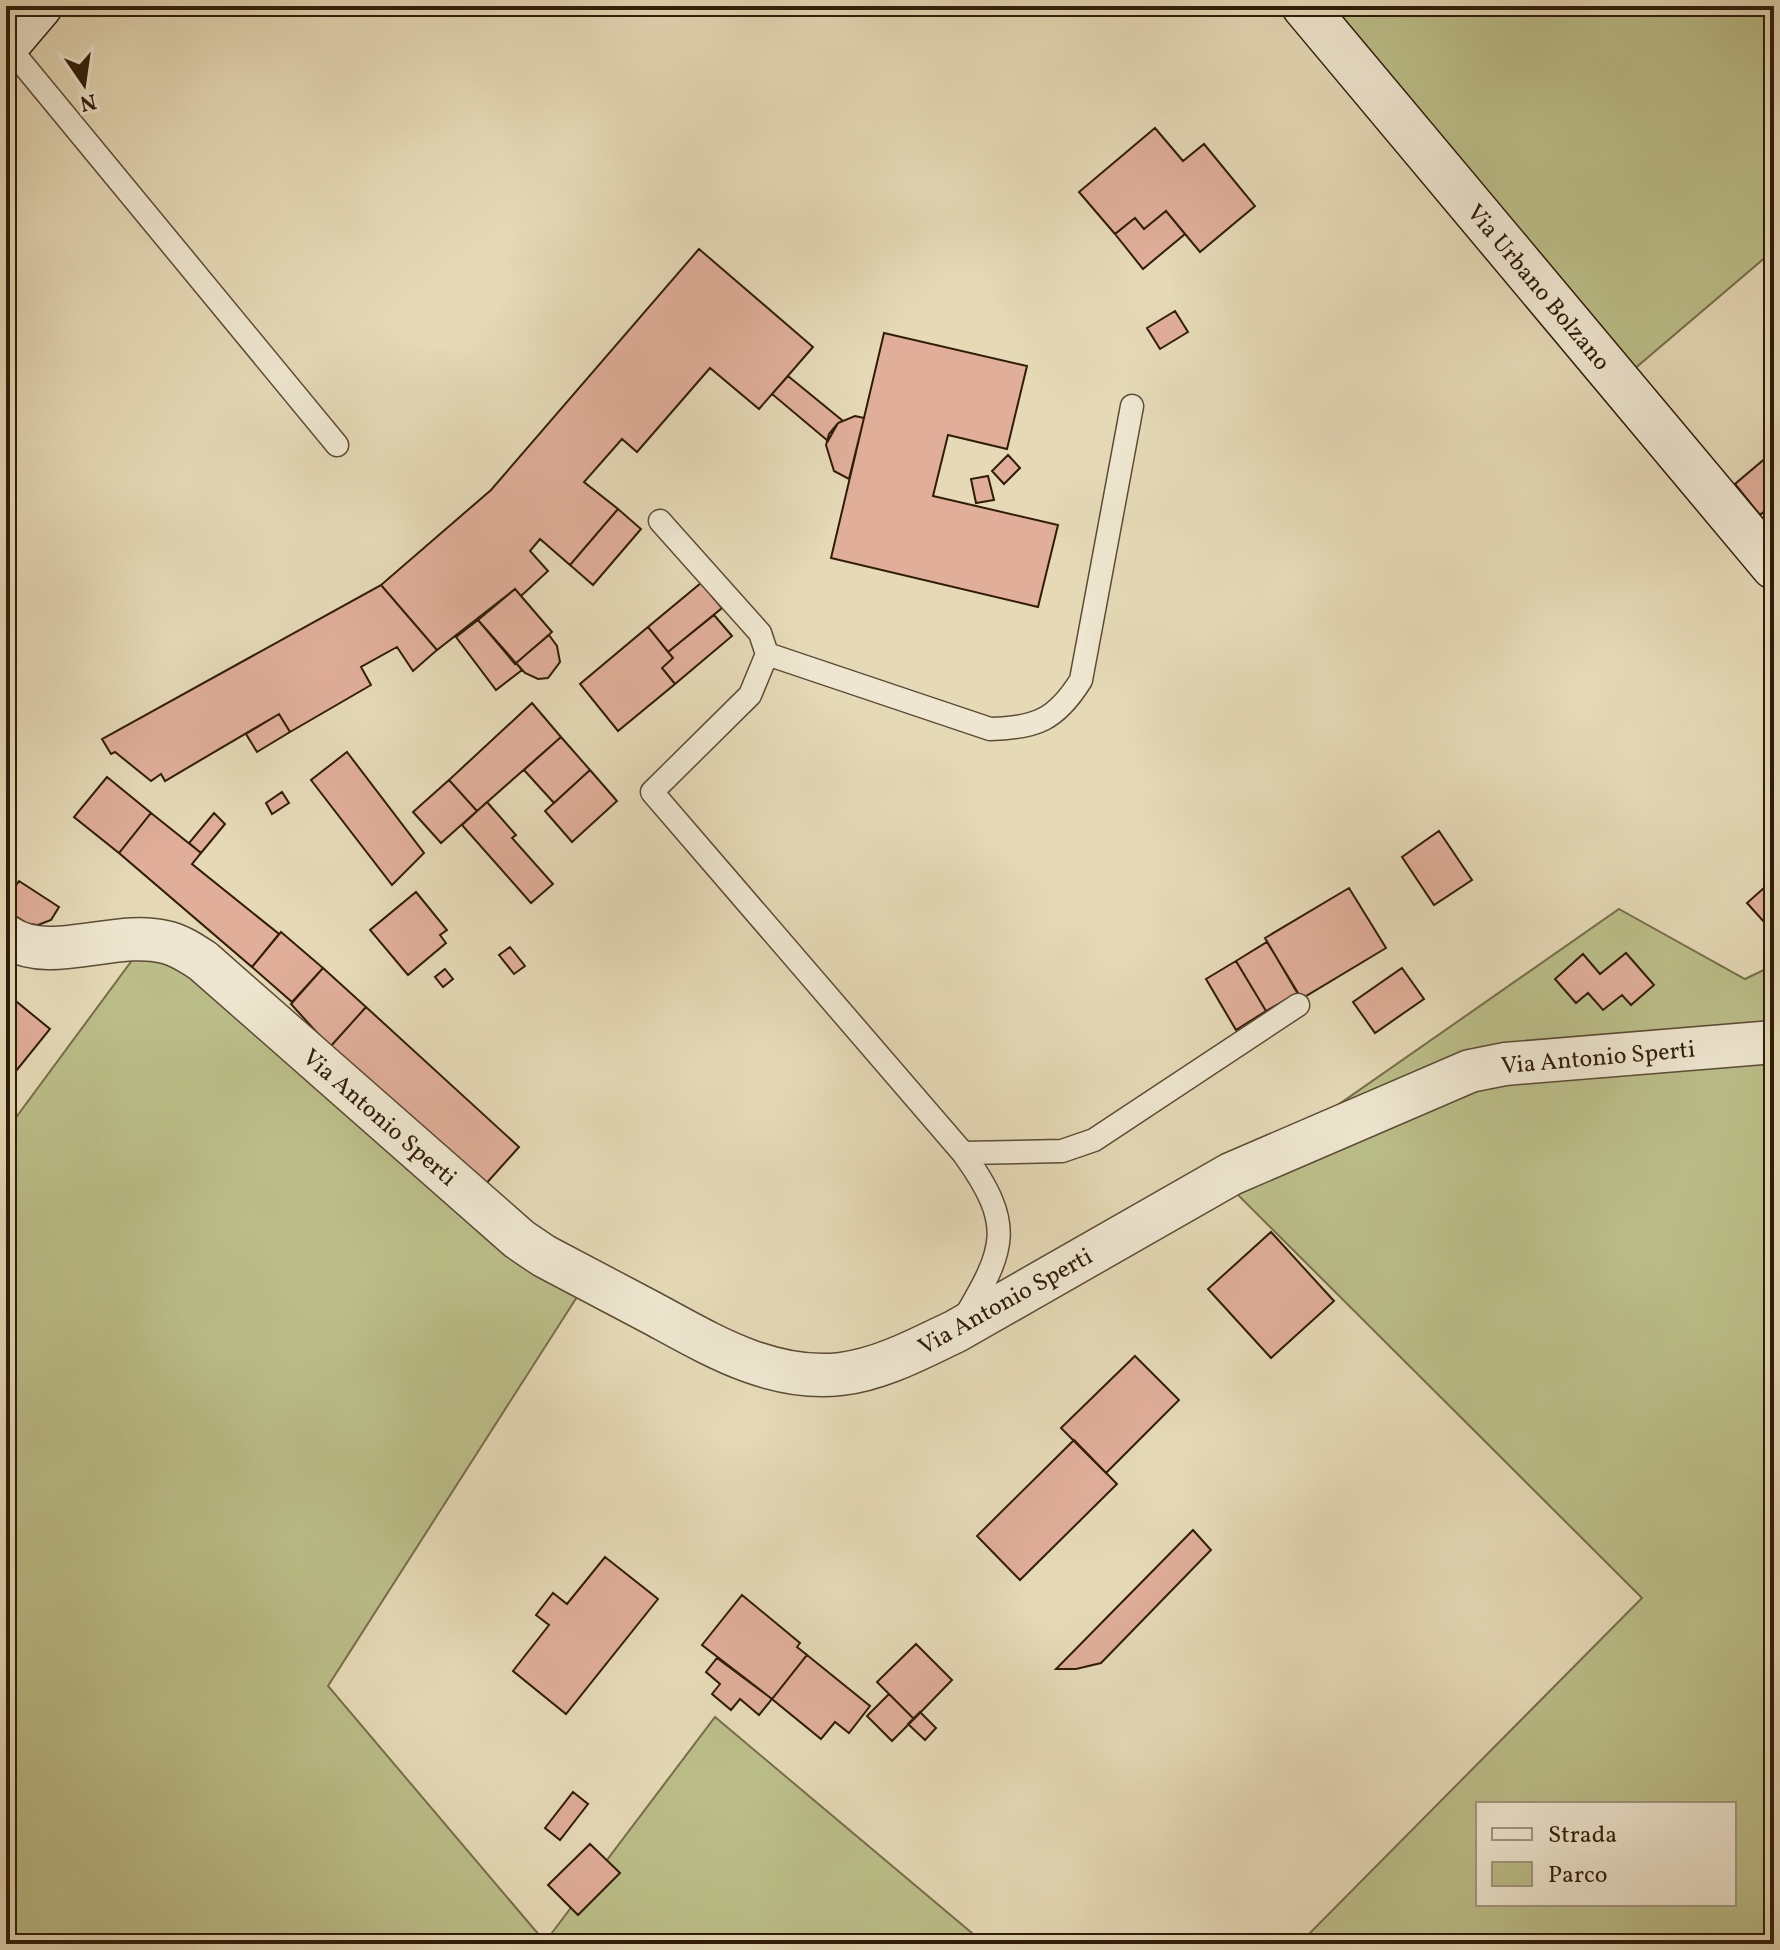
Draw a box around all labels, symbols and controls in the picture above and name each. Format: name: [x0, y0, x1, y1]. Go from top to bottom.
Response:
north arrow: [44, 44, 124, 124]
text: N: [77, 84, 99, 118]
street label: Via Urbano Bolzano: [1458, 198, 1617, 379]
street label: Via Antonio Sperti: [1500, 1034, 1697, 1084]
street label: Via Antonio Sperti: [294, 1042, 463, 1195]
street label: Via Antonio Sperti: [913, 1241, 1099, 1365]
legend: [1476, 1802, 1736, 1906]
text: Strada: [1548, 1819, 1617, 1853]
text: Parco: [1548, 1859, 1607, 1893]

